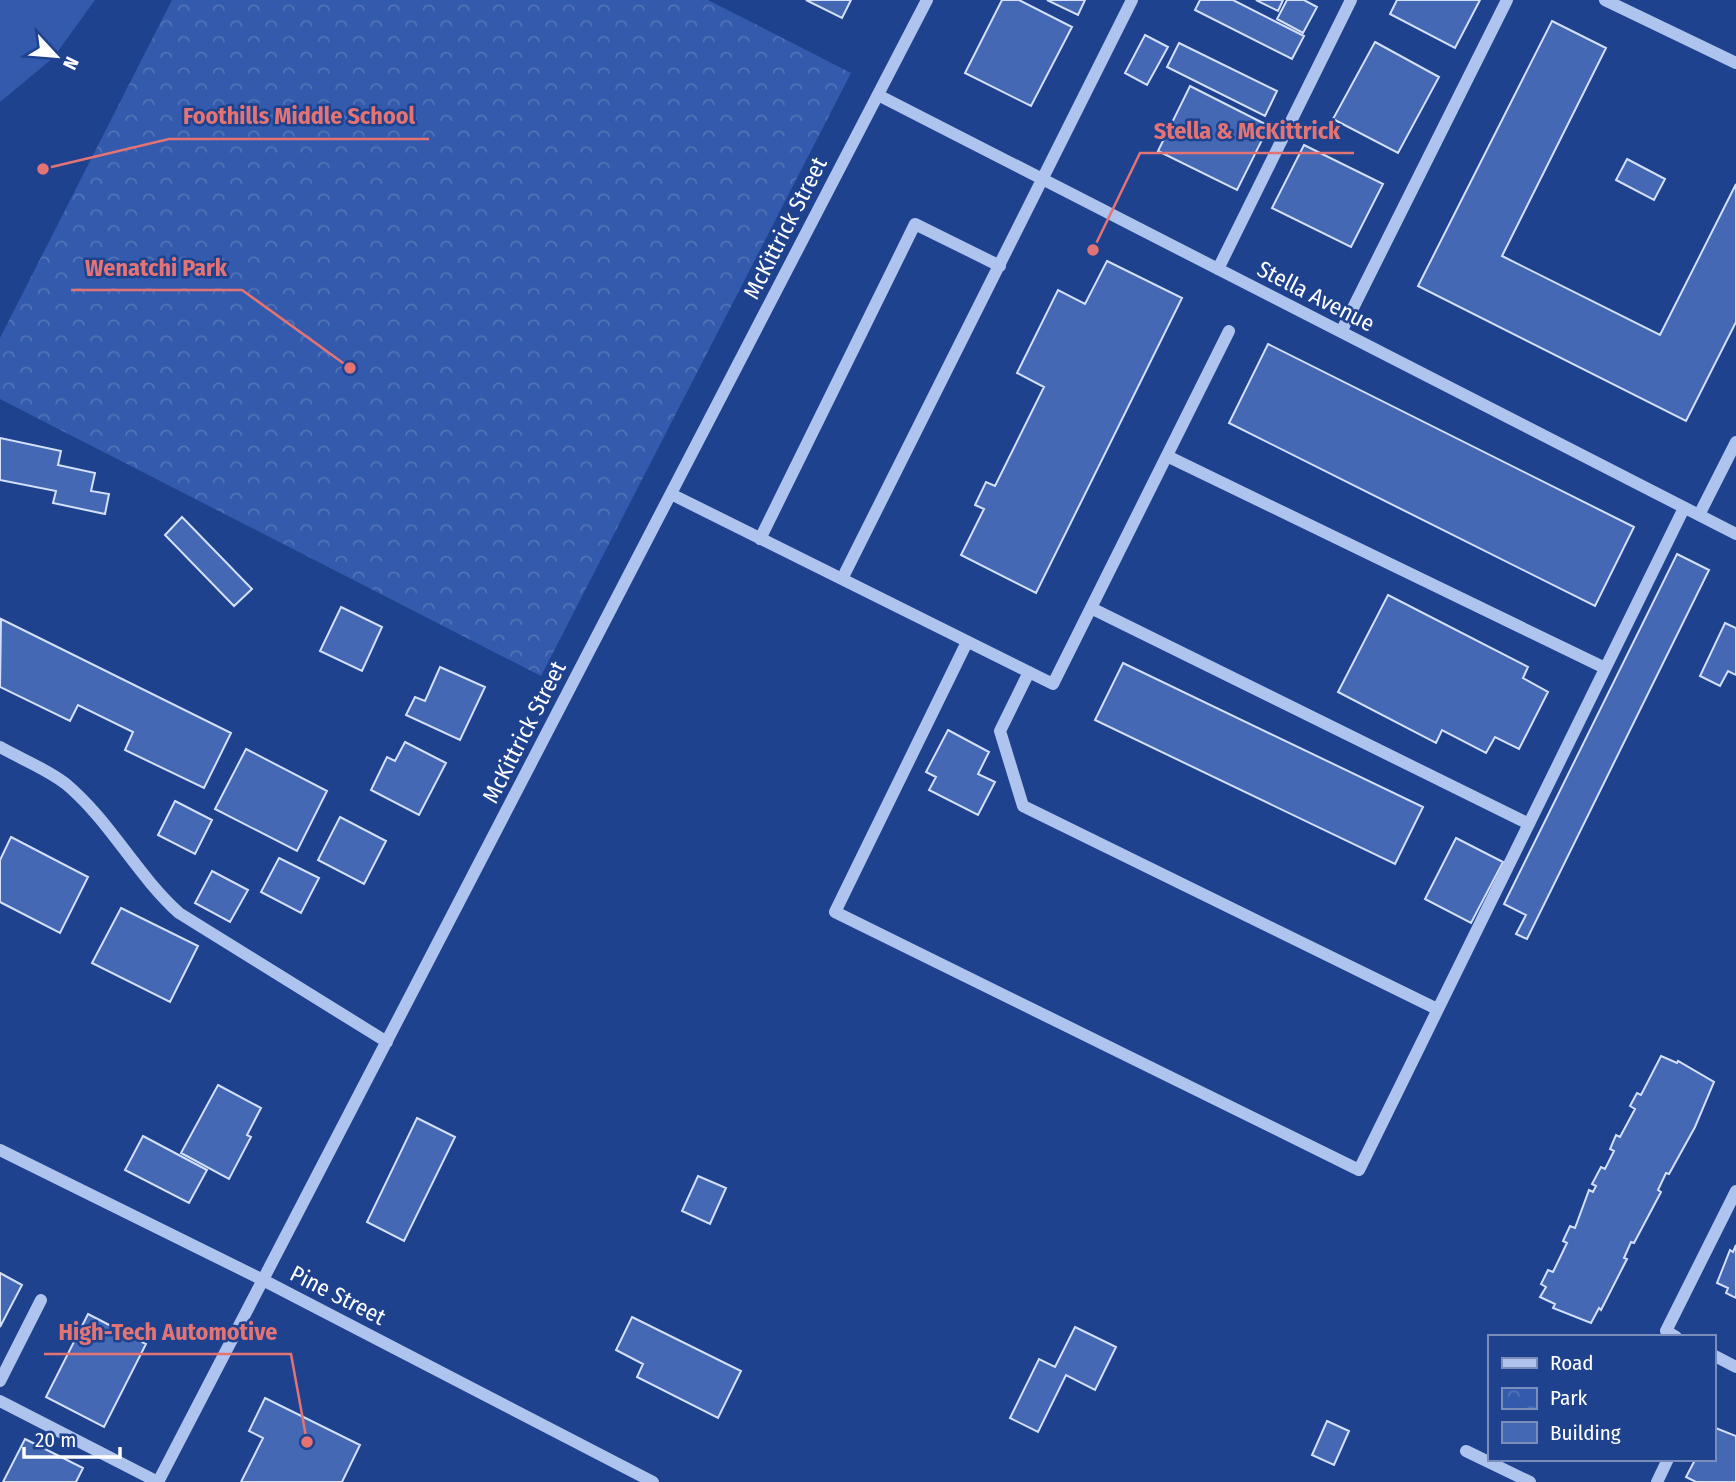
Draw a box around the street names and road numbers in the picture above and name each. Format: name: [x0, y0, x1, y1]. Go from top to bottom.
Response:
street label: McKittrick Street: [737, 152, 833, 304]
street label: Stella Avenue: [1253, 255, 1379, 337]
street label: McKittrick Street: [476, 656, 572, 808]
street label: Pine Street: [286, 1259, 391, 1331]

